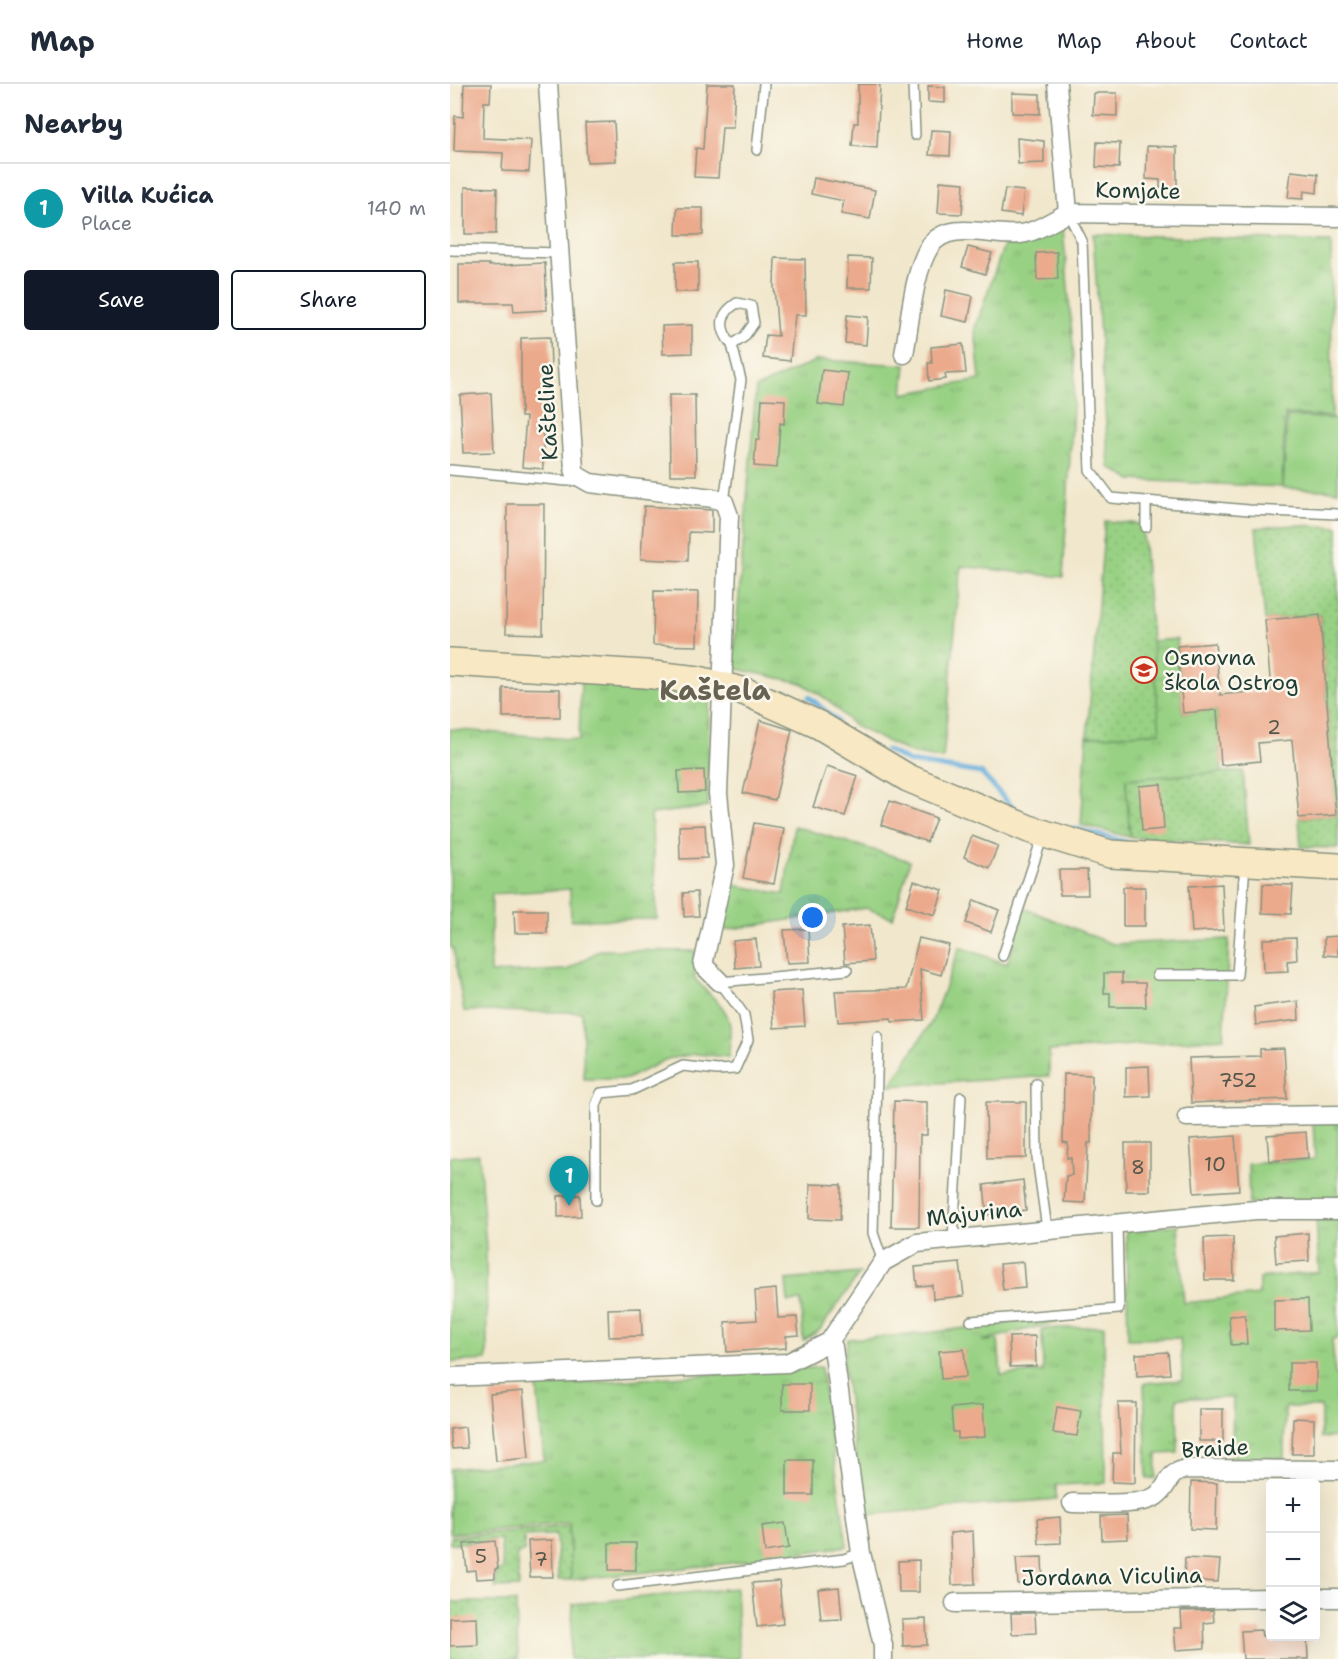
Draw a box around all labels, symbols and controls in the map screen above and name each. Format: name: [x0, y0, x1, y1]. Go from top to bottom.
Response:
text: Map: [30, 22, 95, 60]
text: Home: [966, 27, 1024, 55]
text: Map: [1057, 27, 1102, 55]
text: About: [1135, 27, 1196, 55]
text: Contact: [1229, 27, 1308, 55]
text: Nearby: [24, 106, 123, 141]
street label: Komjate: [1095, 175, 1181, 206]
text: Villa Kućica: [81, 181, 214, 210]
text: 1: [39, 195, 48, 221]
text: 140 m: [367, 195, 426, 221]
text: Place: [81, 210, 132, 236]
button: Save: [24, 270, 219, 330]
button: Share: [231, 270, 426, 330]
street label: Kašteline: [530, 363, 565, 461]
place label: Osnovna škola Ostrog: [1164, 643, 1299, 697]
school or university icon: Osnovna škola Ostrog: [1129, 655, 1159, 685]
district label: Kaštela: [659, 671, 771, 709]
house number: 2: [1267, 714, 1281, 740]
your location: [798, 903, 827, 932]
house number: 752: [1219, 1067, 1257, 1093]
house number: 10: [1204, 1151, 1226, 1177]
house number: 8: [1131, 1154, 1145, 1180]
pin: 1: [550, 1156, 588, 1206]
street label: Majurina: [925, 1194, 1023, 1233]
street label: Braide: [1181, 1432, 1250, 1465]
map controls: [1266, 1479, 1320, 1641]
button: +: [1266, 1479, 1320, 1533]
button: −: [1266, 1533, 1320, 1587]
house number: 5: [475, 1543, 487, 1569]
house number: 7: [534, 1546, 548, 1572]
street label: Jordana Viculina: [1021, 1560, 1203, 1593]
button: layers: [1266, 1587, 1320, 1641]

